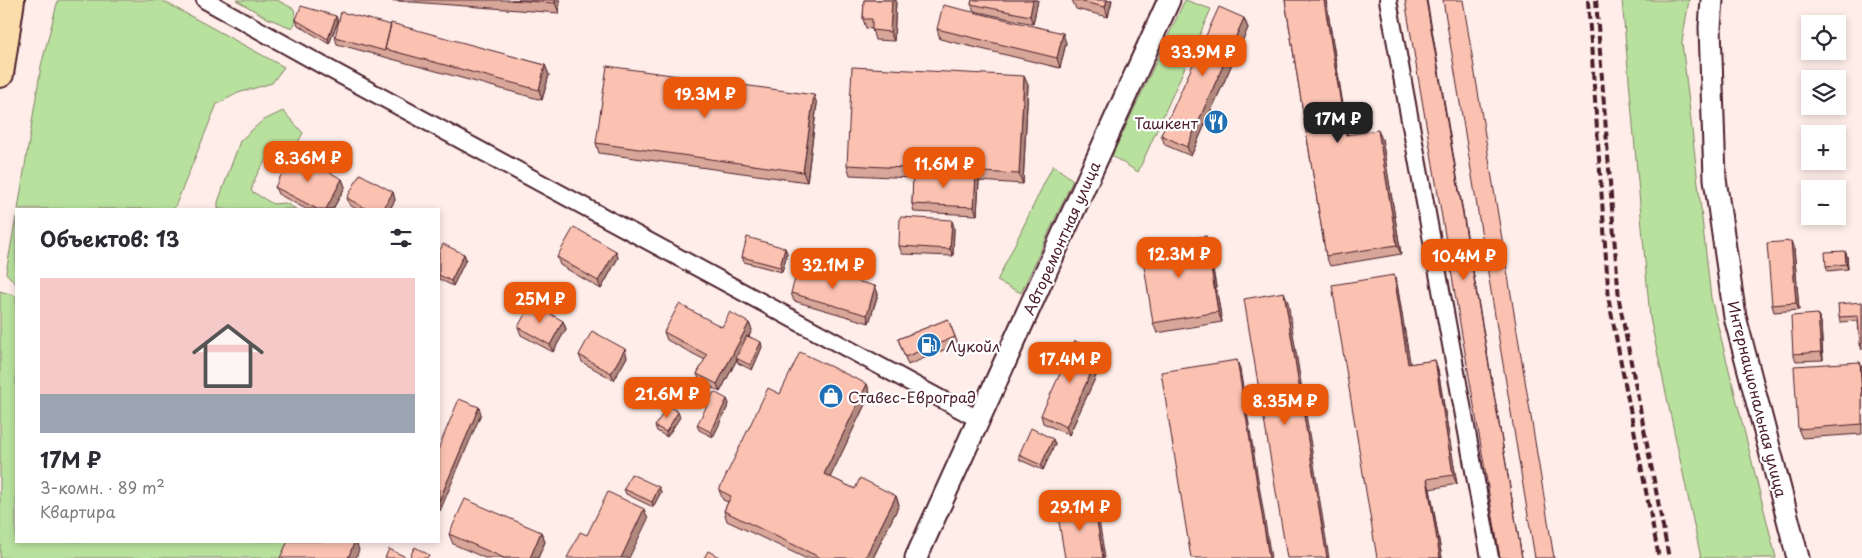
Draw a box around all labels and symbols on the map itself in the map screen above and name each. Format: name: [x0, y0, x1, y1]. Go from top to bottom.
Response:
pin: 33.9M ₽: [1157, 34, 1249, 77]
pin: 19.3M ₽: [659, 76, 751, 119]
pin: 17M ₽: [1303, 102, 1373, 144]
restaurant icon: Ташкент: [1203, 109, 1229, 135]
place label: Ташкент: [1134, 111, 1199, 134]
pin: 8.36M ₽: [262, 140, 354, 183]
pin: 11.6M ₽: [898, 146, 990, 189]
street label: Авторемонтная улица: [1017, 157, 1106, 319]
pin: 12.3M ₽: [1133, 236, 1225, 279]
pin: 10.4M ₽: [1418, 238, 1510, 281]
pin: 32.1M ₽: [787, 248, 879, 290]
pin: 25M ₽: [505, 282, 575, 324]
street label: Интернациональная улица: [1722, 298, 1794, 500]
fuel station icon: Лукойл: [916, 332, 942, 358]
place label: Лукойл: [946, 334, 1000, 357]
pin: 17.4M ₽: [1024, 342, 1116, 384]
pin: 21.6M ₽: [621, 376, 713, 419]
shop icon: Ставес-Евроград: [818, 383, 844, 409]
pin: 8.35M ₽: [1239, 384, 1331, 426]
place label: Ставес-Евроград: [848, 385, 976, 408]
pin: 29.1M ₽: [1034, 490, 1126, 532]

